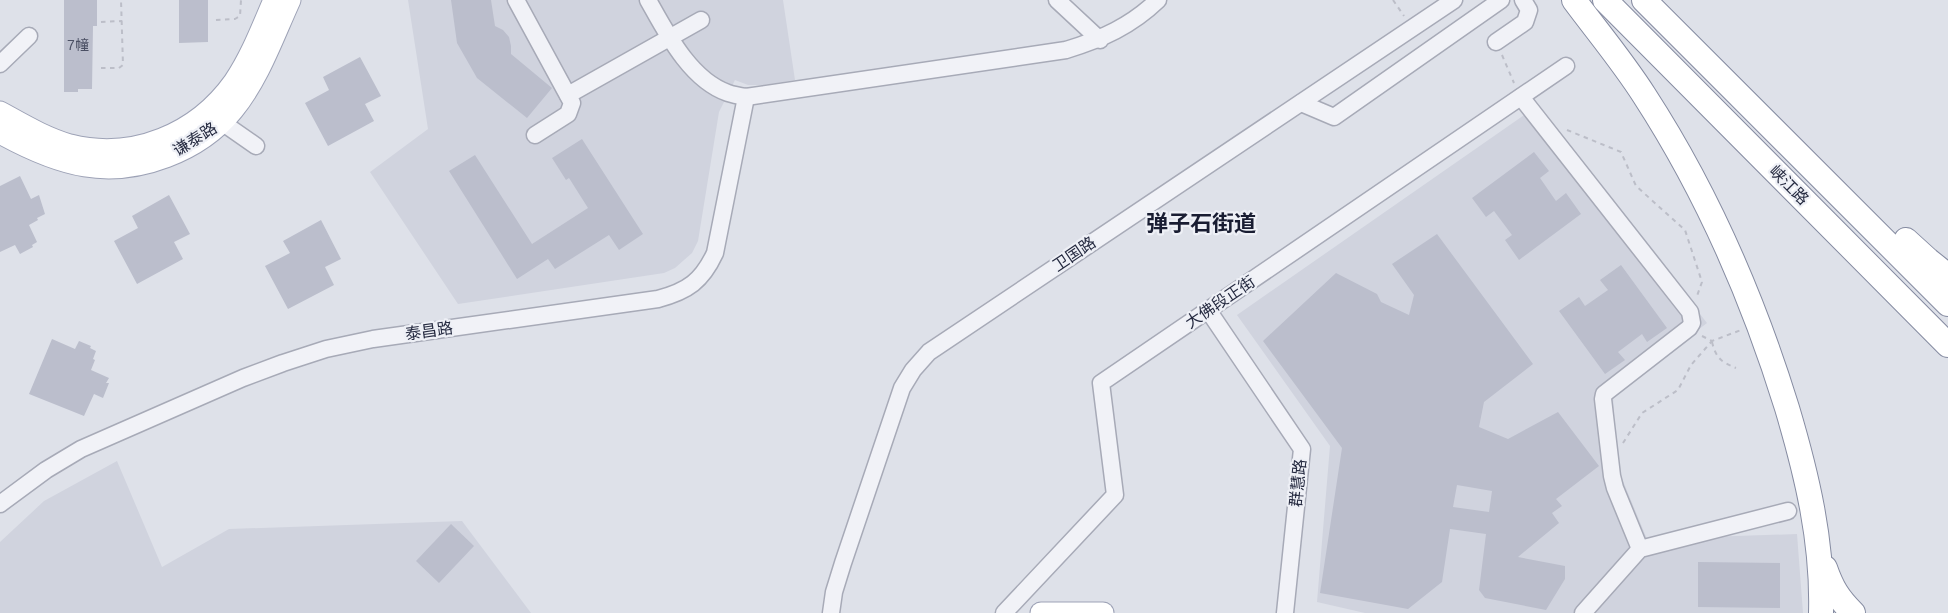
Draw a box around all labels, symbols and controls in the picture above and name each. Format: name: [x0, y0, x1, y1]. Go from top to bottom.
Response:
house number: 7幢: [67, 37, 89, 53]
street label: 谦泰路: [170, 119, 220, 159]
street label: 峡江路: [1766, 162, 1812, 208]
district label: 弹子石街道: [1146, 211, 1256, 236]
street label: 卫国路: [1049, 234, 1099, 274]
street label: 大佛段正街: [1182, 273, 1258, 331]
street label: 泰昌路: [404, 319, 454, 343]
street label: 群慧路: [1287, 458, 1309, 508]

